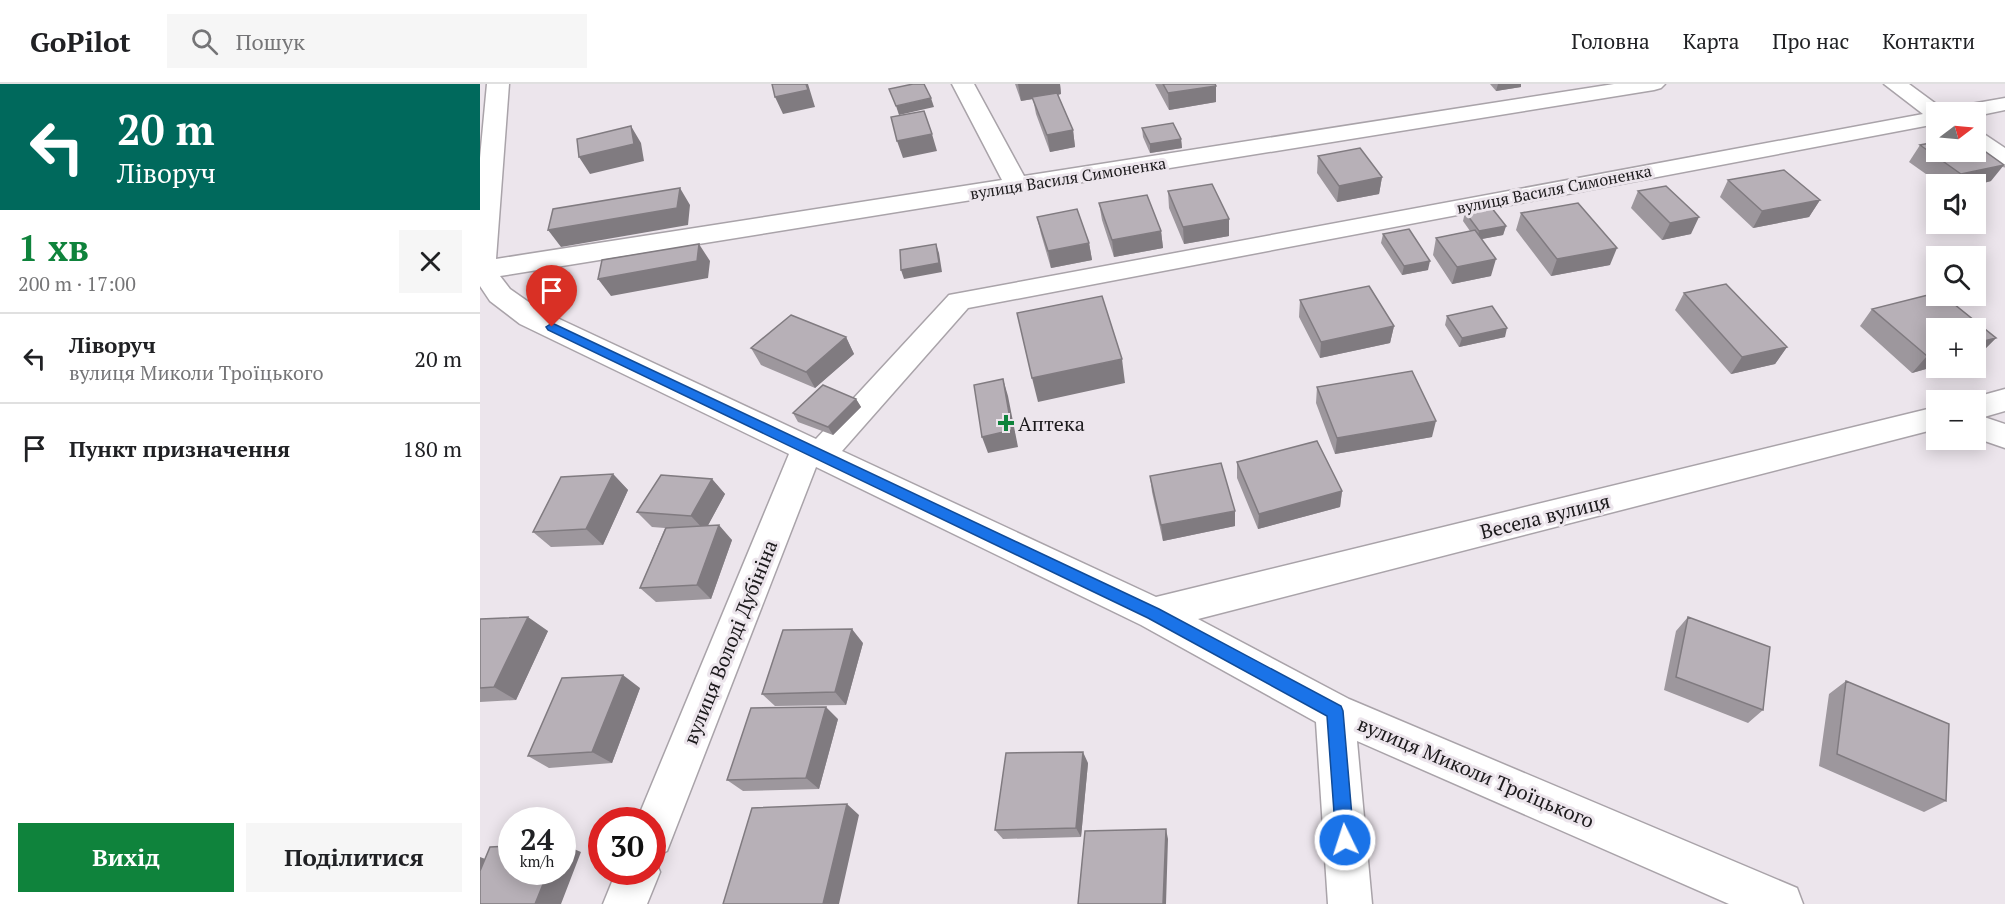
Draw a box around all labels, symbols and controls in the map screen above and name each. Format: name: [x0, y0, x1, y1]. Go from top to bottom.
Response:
search box: [167, 14, 587, 68]
text: GoPilot: [30, 23, 131, 60]
icon: search: [188, 25, 221, 58]
text: Пошук: [236, 27, 305, 56]
text: Головна: [1571, 27, 1650, 55]
text: Карта: [1683, 27, 1739, 55]
text: Про нас: [1772, 27, 1849, 55]
text: Контакти: [1882, 27, 1975, 55]
text: 20 m: [117, 101, 215, 157]
north arrow: [1926, 102, 1986, 162]
map controls: [1926, 102, 1986, 450]
icon: left: [18, 108, 96, 186]
street label: вулиця Василя Симоненка: [968, 152, 1168, 204]
text: Ліворуч: [117, 155, 216, 191]
street label: вулиця Василя Симоненка: [1455, 159, 1653, 219]
button: sound: [1926, 174, 1986, 234]
text: 1 хв: [18, 224, 89, 271]
button: close: [399, 230, 462, 293]
button: search: [1926, 246, 1986, 306]
pin: [526, 265, 577, 327]
text: 200 m · 17:00: [18, 270, 136, 297]
icon: arrive: [535, 274, 568, 307]
button: +: [1926, 318, 1986, 378]
text: Ліворуч: [69, 330, 156, 359]
icon: left: [18, 342, 51, 375]
text: 20 m: [414, 344, 462, 373]
text: вулиця Миколи Троїцького: [69, 359, 324, 386]
button: −: [1926, 390, 1986, 450]
place label: Аптека: [1018, 410, 1085, 437]
marker: Аптека: [999, 416, 1013, 430]
icon: arrive: [18, 432, 51, 465]
text: Пункт призначення: [69, 434, 290, 463]
text: 180 m: [402, 434, 462, 463]
street label: Весела вулиця: [1477, 487, 1613, 545]
street label: вулиця Володі Дубініна: [677, 536, 783, 748]
street label: вулиця Миколи Троїцького: [1354, 710, 1598, 834]
speed limit sign: 30: [588, 807, 666, 885]
position arrow: [1313, 808, 1377, 872]
text: 24: [520, 819, 554, 859]
button: Вихід: [18, 823, 234, 892]
button: Поділитися: [246, 823, 462, 892]
text: km/h: [520, 851, 554, 871]

